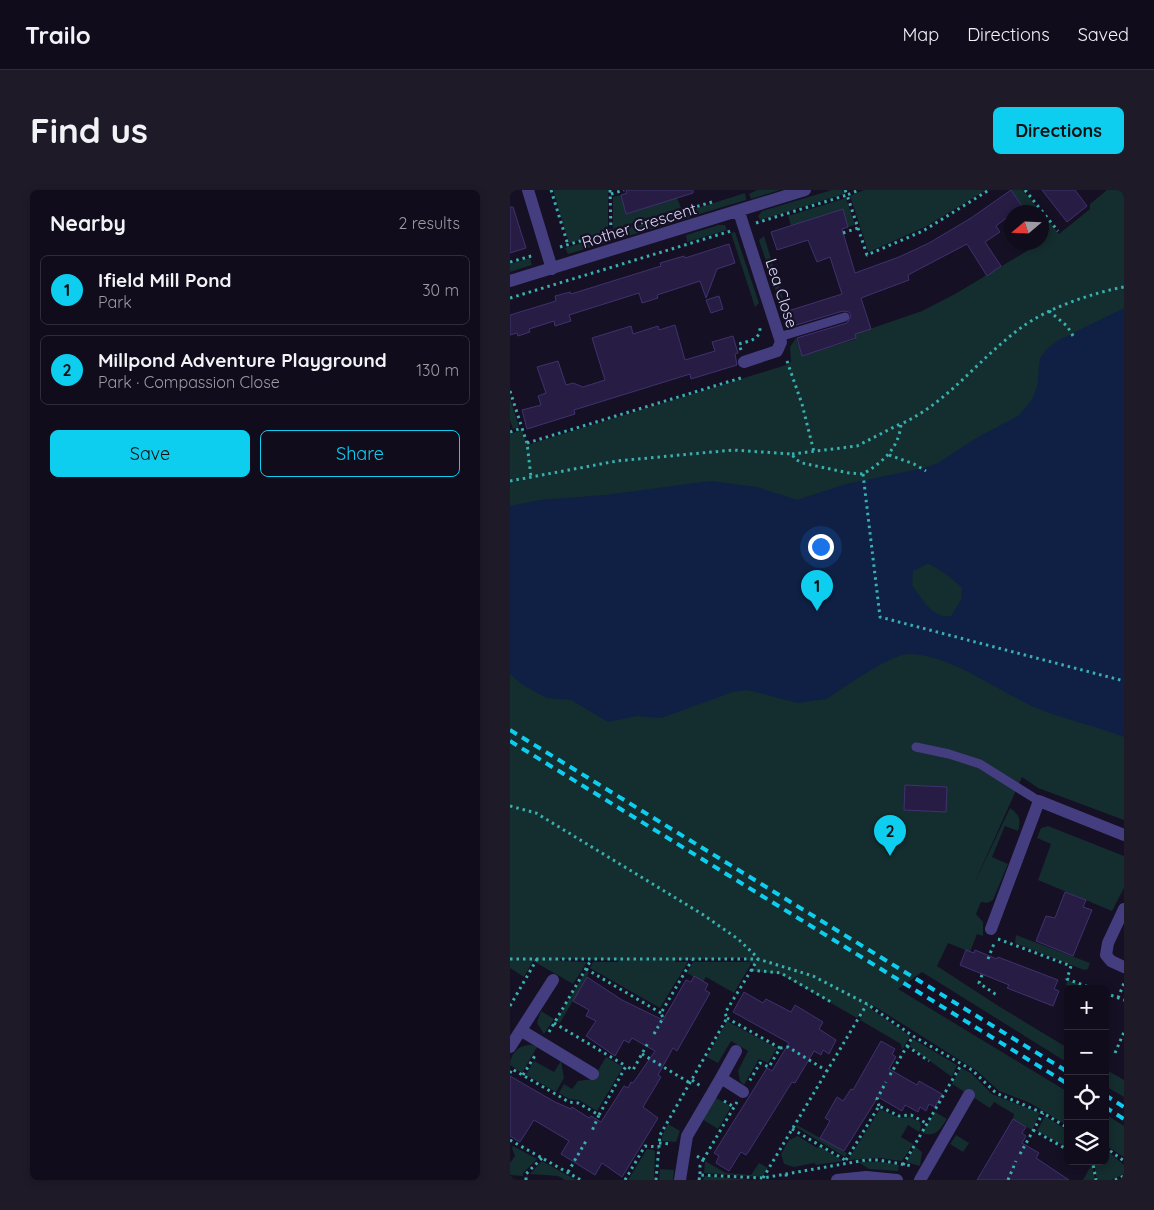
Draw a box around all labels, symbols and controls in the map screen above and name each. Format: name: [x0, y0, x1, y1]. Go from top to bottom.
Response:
text: Trailo: [25, 20, 91, 50]
text: Map: [902, 23, 939, 46]
text: Directions: [967, 23, 1050, 46]
text: Saved: [1078, 23, 1129, 46]
button: Directions: [993, 107, 1124, 154]
text: Find us: [30, 108, 148, 152]
street label: Rother Crescent: [579, 198, 699, 252]
north arrow: [1004, 205, 1049, 250]
text: Nearby: [50, 210, 126, 236]
text: 2 results: [398, 213, 460, 233]
street label: Lea Close: [761, 256, 803, 330]
text: Ifield Mill Pond: [98, 268, 231, 292]
text: 1: [64, 280, 70, 300]
text: 30 m: [422, 280, 459, 300]
text: Park: [98, 292, 132, 312]
text: Millpond Adventure Playground: [98, 348, 387, 372]
text: 2: [62, 360, 72, 380]
text: 130 m: [416, 360, 459, 380]
text: Park · Compassion Close: [98, 372, 280, 392]
button: Save: [50, 430, 250, 477]
button: Share: [260, 430, 460, 477]
your location: [808, 534, 834, 560]
pin: 1: [801, 570, 833, 611]
pin: 2: [874, 815, 906, 856]
map controls: [1064, 985, 1109, 1165]
button: +: [1064, 985, 1109, 1030]
button: −: [1064, 1030, 1109, 1075]
button: locate: [1064, 1075, 1109, 1120]
button: layers: [1064, 1120, 1109, 1165]

